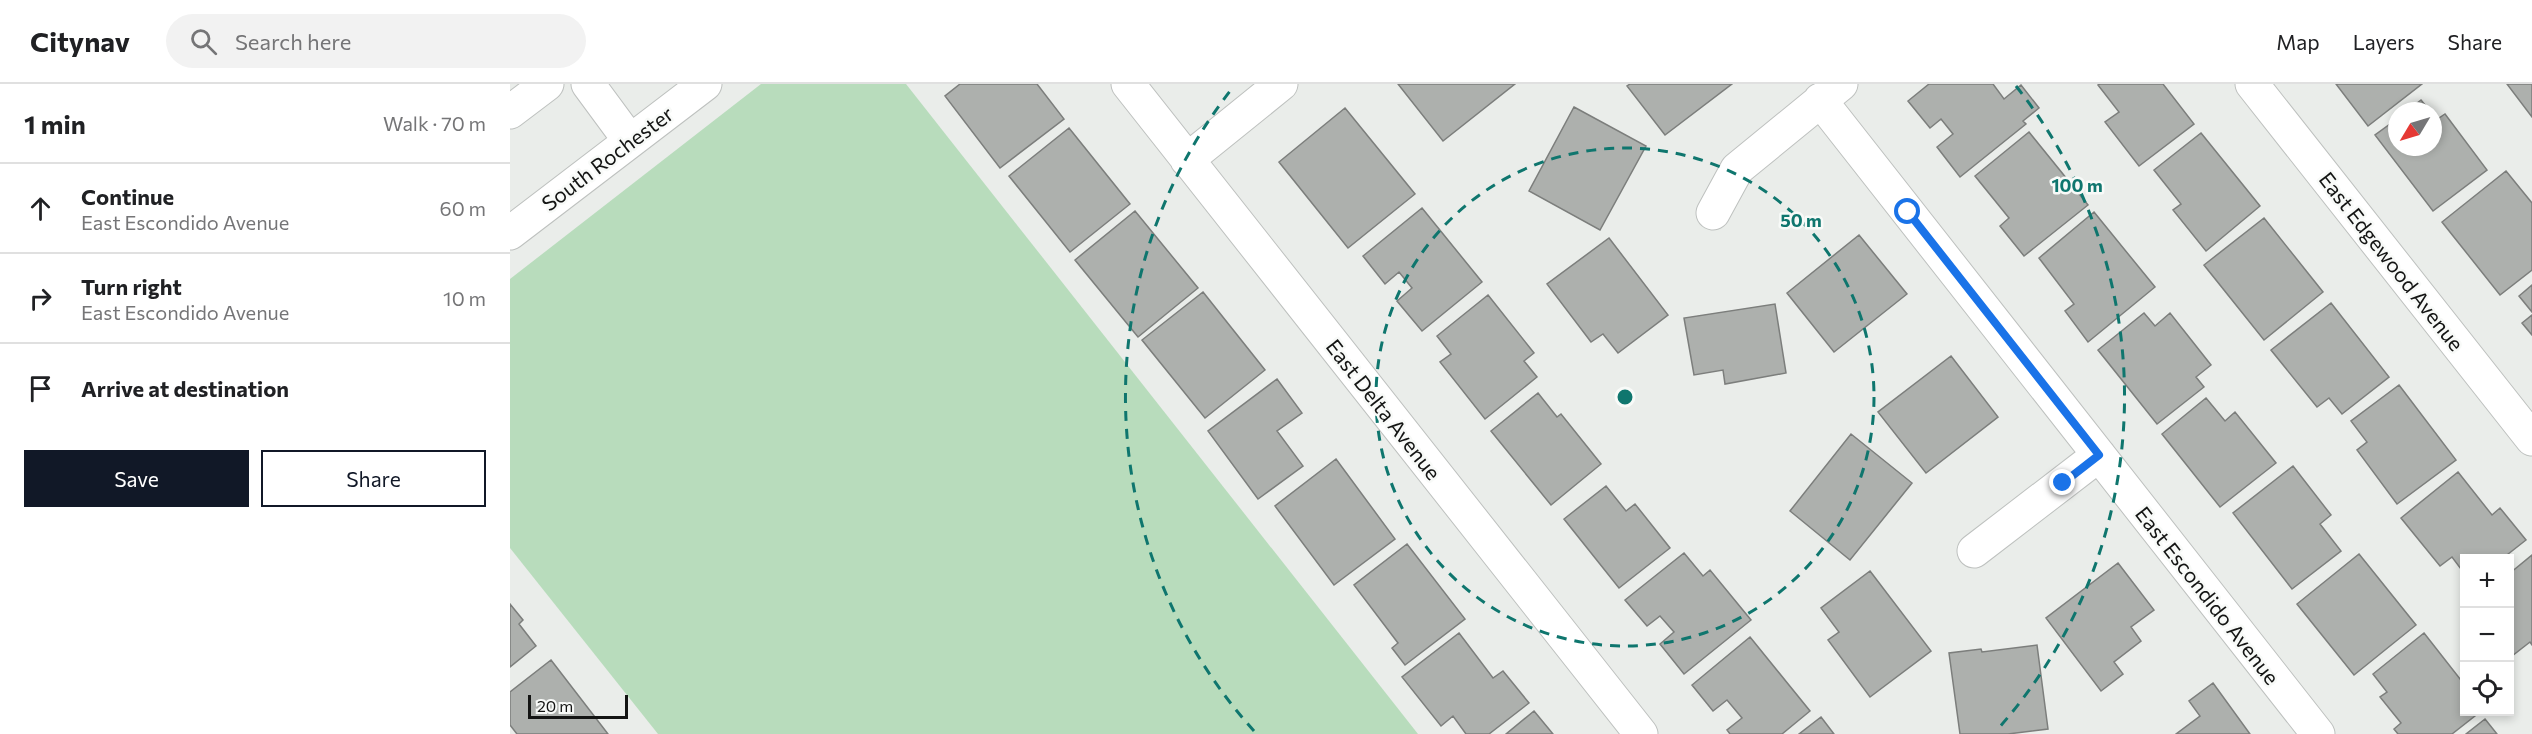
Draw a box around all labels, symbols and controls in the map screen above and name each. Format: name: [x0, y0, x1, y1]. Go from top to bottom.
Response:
search box: [166, 14, 586, 68]
text: Citynav: [30, 24, 130, 58]
icon: search: [187, 25, 220, 58]
text: Search here: [235, 28, 351, 55]
text: Map: [2276, 29, 2320, 54]
text: Layers: [2353, 29, 2415, 54]
text: Share: [2448, 29, 2502, 54]
street label: South Rochester: [536, 100, 678, 216]
north arrow: [2388, 102, 2442, 156]
text: 1 min: [24, 108, 86, 139]
text: Walk · 70 m: [383, 111, 486, 135]
street label: East Edgewood Avenue: [2314, 167, 2470, 355]
text: 100 m: [2051, 174, 2103, 196]
text: Continue: [81, 183, 174, 210]
icon: ahead: [24, 192, 57, 225]
text: 60 m: [440, 196, 486, 220]
route start: [1894, 198, 1920, 224]
text: 50 m: [1780, 209, 1822, 231]
text: East Escondido Avenue: [81, 210, 289, 234]
text: Turn right: [81, 273, 182, 300]
icon: right: [24, 282, 57, 315]
text: 10 m: [443, 286, 486, 310]
text: East Escondido Avenue: [81, 300, 289, 324]
street label: East Delta Avenue: [1321, 334, 1447, 484]
icon: arrive: [24, 372, 57, 405]
text: Arrive at destination: [81, 375, 289, 402]
centre of rings: [1615, 387, 1635, 407]
button: Save: [24, 450, 249, 507]
button: Share: [261, 450, 486, 507]
route end: [2049, 469, 2075, 495]
street label: East Escondido Avenue: [2131, 501, 2285, 689]
map controls: [2460, 554, 2514, 716]
button: +: [2460, 554, 2514, 608]
button: −: [2460, 608, 2514, 662]
button: locate: [2460, 662, 2514, 716]
scale bar: [528, 692, 628, 720]
text: 20 m: [537, 696, 573, 715]

